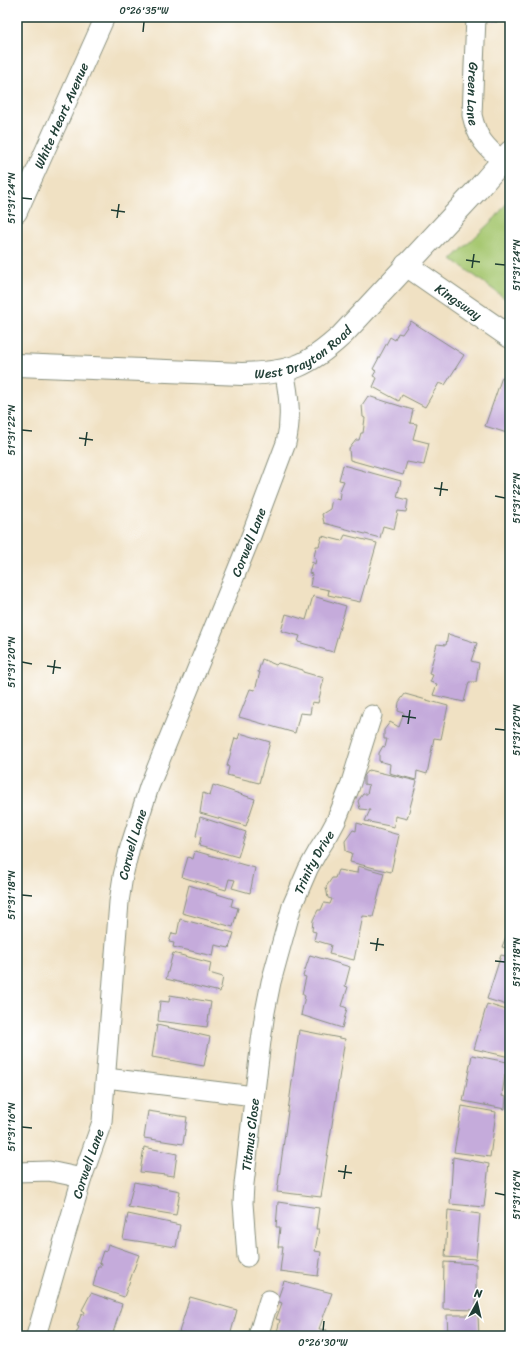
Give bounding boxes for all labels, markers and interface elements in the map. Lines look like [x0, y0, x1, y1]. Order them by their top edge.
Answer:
text: 0°26'35"W [119, 2, 169, 20]
street label: White Heart Avenue [27, 58, 95, 173]
street label: Green Lane [460, 62, 485, 129]
text: 51°31'24"N [3, 172, 21, 224]
text: 51°31'24"N [508, 239, 526, 291]
street label: Kingsway [430, 277, 487, 326]
street label: West Drayton Road [254, 319, 359, 386]
text: 51°31'22"N [3, 405, 21, 455]
text: 51°31'22"N [508, 473, 526, 523]
street label: Corwell Lane [225, 504, 273, 580]
text: 51°31'20"N [3, 636, 21, 688]
text: 51°31'20"N [508, 704, 526, 756]
street label: Corwell Lane [112, 806, 153, 882]
street label: Trinity Drive [287, 825, 341, 898]
text: 51°31'18"N [3, 870, 21, 920]
text: 51°31'18"N [508, 937, 526, 987]
street label: Titmus Close [235, 1097, 266, 1172]
text: 51°31'16"N [3, 1102, 21, 1152]
street label: Corwell Lane [66, 1125, 111, 1201]
text: 51°31'16"N [508, 1170, 526, 1220]
north arrow [457, 1283, 497, 1323]
text: N [472, 1284, 484, 1304]
text: 0°26'30"W [298, 1334, 348, 1352]

